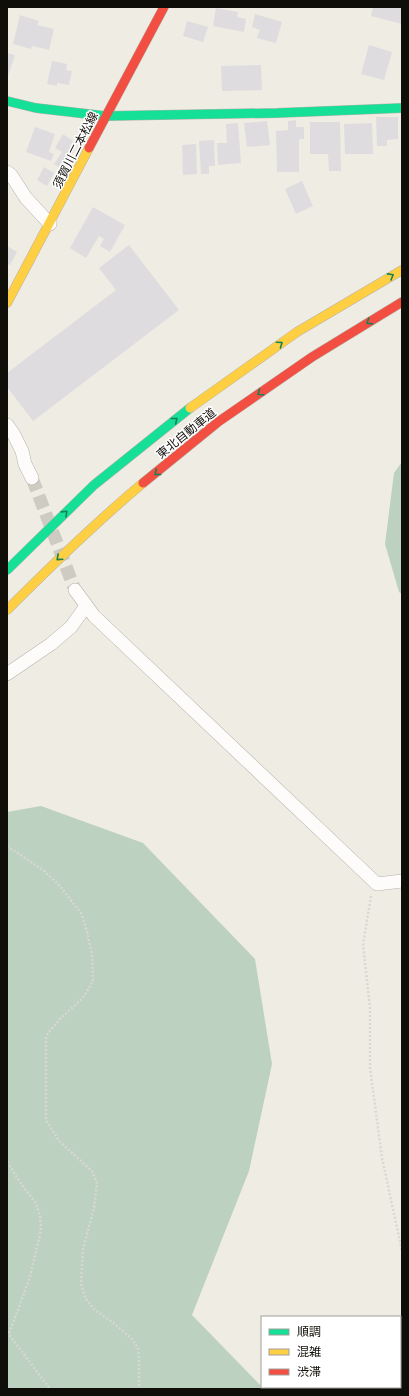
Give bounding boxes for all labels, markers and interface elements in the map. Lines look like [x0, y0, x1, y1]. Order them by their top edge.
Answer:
street label: 須賀川二本松線 [49, 109, 101, 191]
one-way arrow [387, 273, 394, 281]
one-way arrow [366, 317, 373, 325]
one-way arrow [276, 341, 283, 349]
one-way arrow [257, 388, 264, 396]
street label: 東北自動車道 [153, 405, 219, 461]
one-way arrow [170, 418, 177, 425]
one-way arrow [154, 468, 162, 475]
one-way arrow [60, 510, 68, 518]
one-way arrow [56, 553, 64, 561]
legend [261, 1316, 401, 1388]
text: 順調 [297, 1324, 321, 1339]
text: 混雑 [297, 1344, 321, 1359]
text: 渋滞 [297, 1364, 321, 1379]

